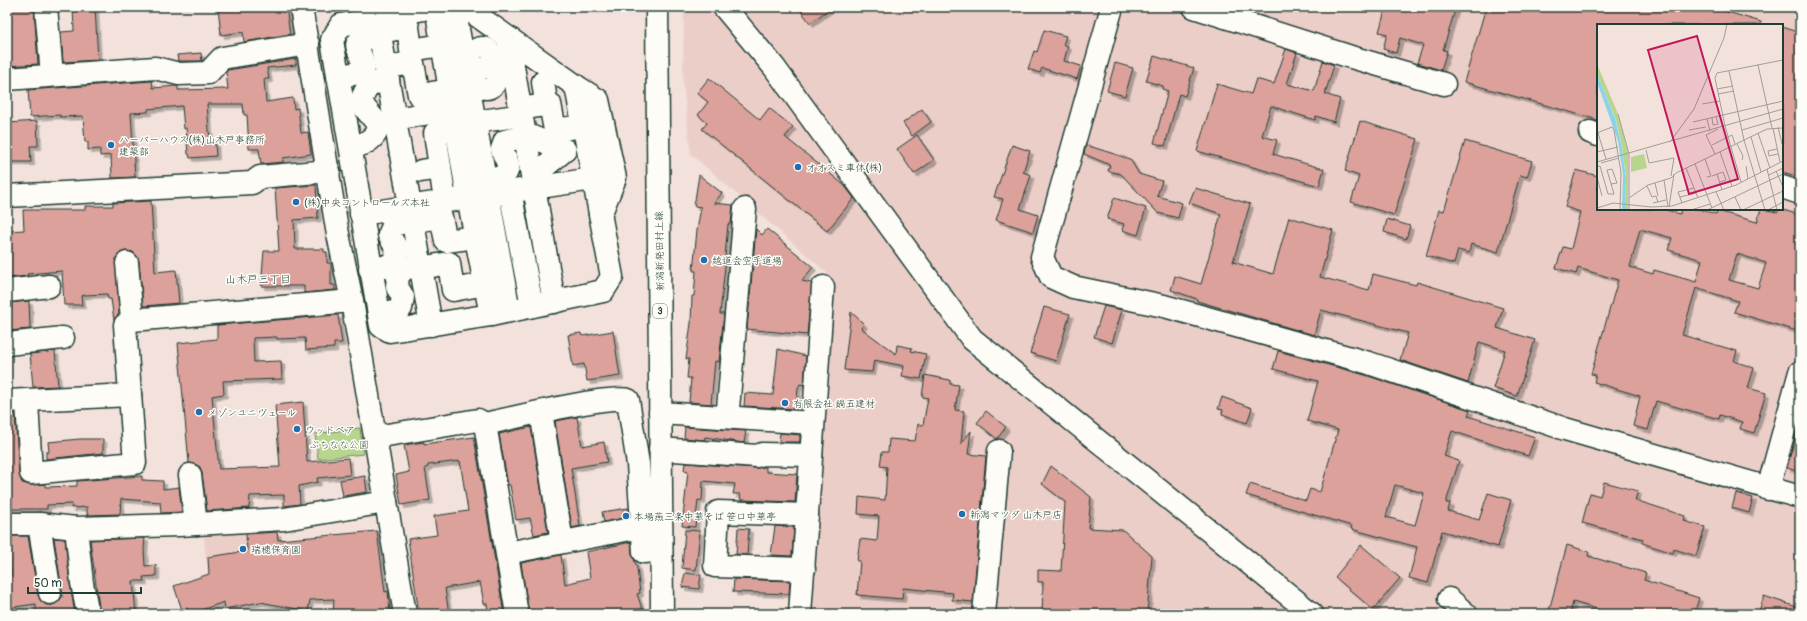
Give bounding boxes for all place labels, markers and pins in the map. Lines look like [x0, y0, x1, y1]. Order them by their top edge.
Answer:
place label: ハーバーハウス(株)山木戸事務所 建築部 [119, 134, 265, 158]
marker: ハーバーハウス(株)山木戸事務所 建築部 [106, 140, 116, 150]
marker: オオスミ車体(株) [793, 162, 803, 172]
place label: オオスミ車体(株) [806, 162, 882, 174]
marker: (株)中央コントロールズ本社 [291, 197, 301, 207]
place label: (株)中央コントロールズ本社 [304, 197, 430, 209]
marker: 越道会空手道場 [699, 255, 709, 265]
place label: 越道会空手道場 [712, 255, 782, 267]
marker: 有限会社 鍋五建材 [780, 398, 790, 408]
place label: 有限会社 鍋五建材 [793, 398, 875, 410]
marker: メゾンユニヴェール [194, 407, 204, 417]
place label: メゾンユニヴェール [207, 407, 296, 419]
marker: ウッドベア [292, 424, 302, 434]
place label: ウッドベア [305, 424, 355, 436]
marker: 新潟マツダ 山木戸店 [957, 509, 967, 519]
place label: 新潟マツダ 山木戸店 [970, 509, 1062, 521]
marker: 本場燕三条中華そば 笹口中華亭 [621, 511, 631, 521]
place label: 本場燕三条中華そば 笹口中華亭 [634, 511, 776, 523]
marker: 瑞穂保育園 [238, 544, 248, 554]
place label: 瑞穂保育園 [251, 544, 301, 556]

